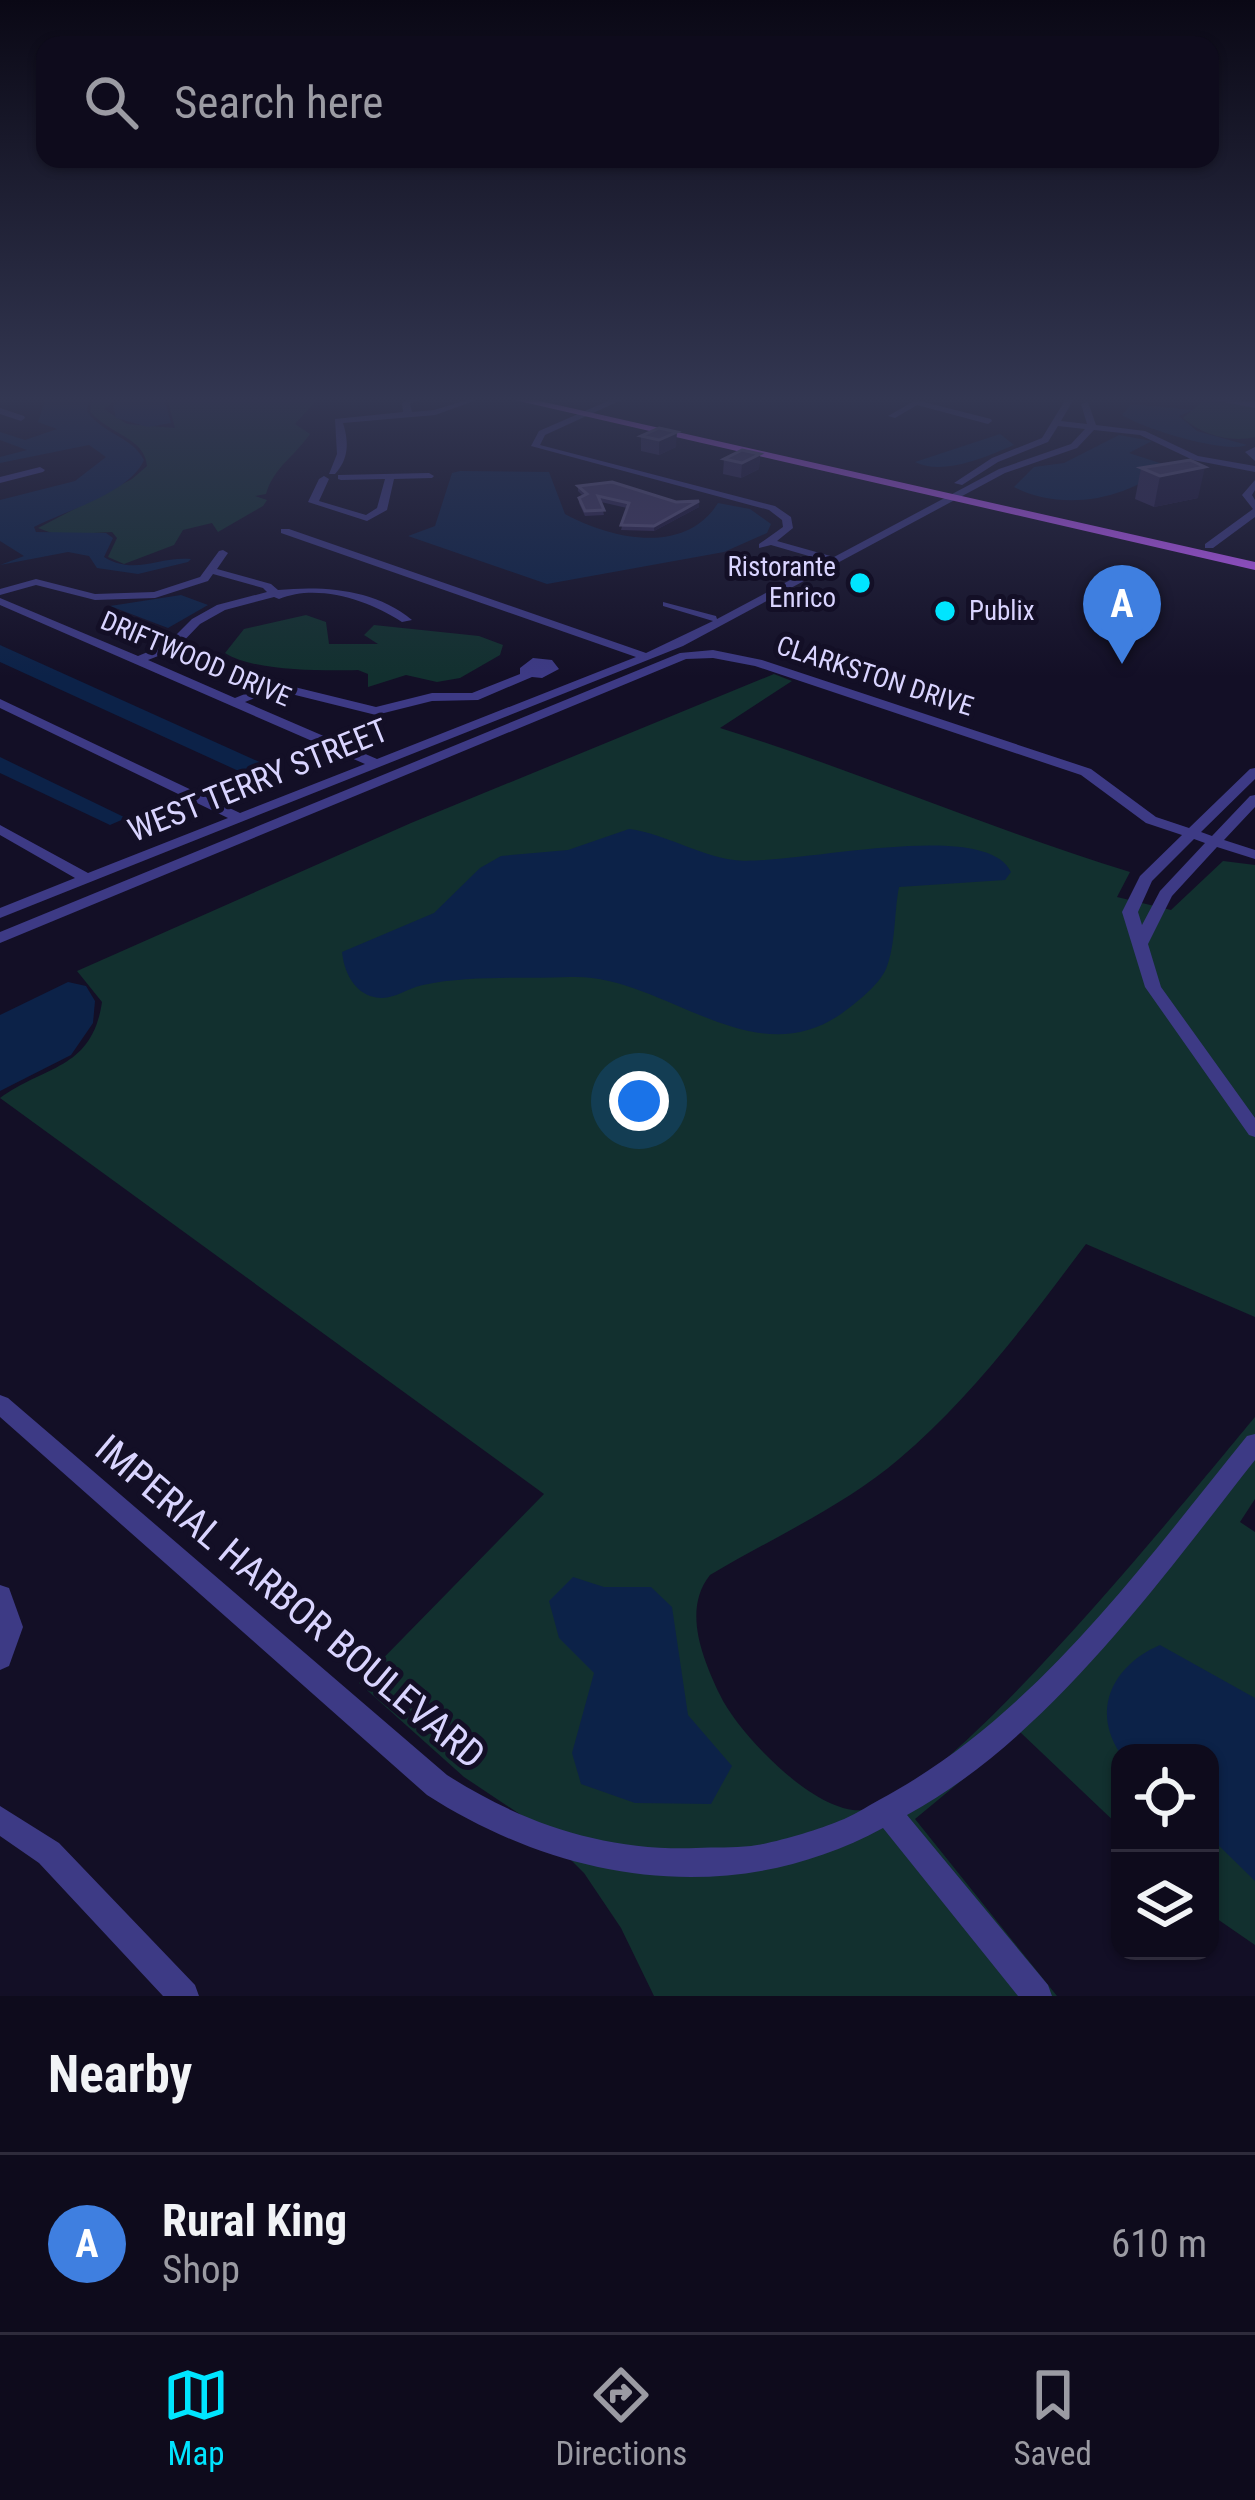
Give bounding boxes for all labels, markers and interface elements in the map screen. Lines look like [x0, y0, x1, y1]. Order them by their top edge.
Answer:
search box [36, 36, 1219, 168]
icon: search [78, 69, 144, 135]
text: Search here [174, 76, 383, 129]
place label: Ristorante Enrico [728, 551, 836, 614]
pin: A [1083, 565, 1161, 664]
marker: Ristorante Enrico [847, 570, 873, 596]
place label: Publix [969, 595, 1035, 627]
marker: Publix [932, 598, 958, 624]
street label: DRIFTWOOD DRIVE [96, 604, 296, 714]
street label: CLARKSTON DRIVE [773, 629, 977, 723]
street label: WEST TERRY STREET [122, 710, 394, 850]
your location [609, 1071, 669, 1131]
street label: IMPERIAL HARBOR BOULEVARD [86, 1426, 494, 1778]
map controls [1111, 1744, 1219, 1960]
button: locate [1111, 1744, 1219, 1852]
button: layers [1111, 1852, 1219, 1960]
text: Nearby [48, 2045, 192, 2104]
text: Rural King [162, 2194, 347, 2247]
text: A [75, 2221, 99, 2267]
text: 610 m [1111, 2221, 1207, 2267]
text: Shop [162, 2247, 240, 2293]
tab: Map [163, 2362, 229, 2473]
tab: Directions [555, 2362, 687, 2473]
tab: Saved [1013, 2362, 1092, 2473]

